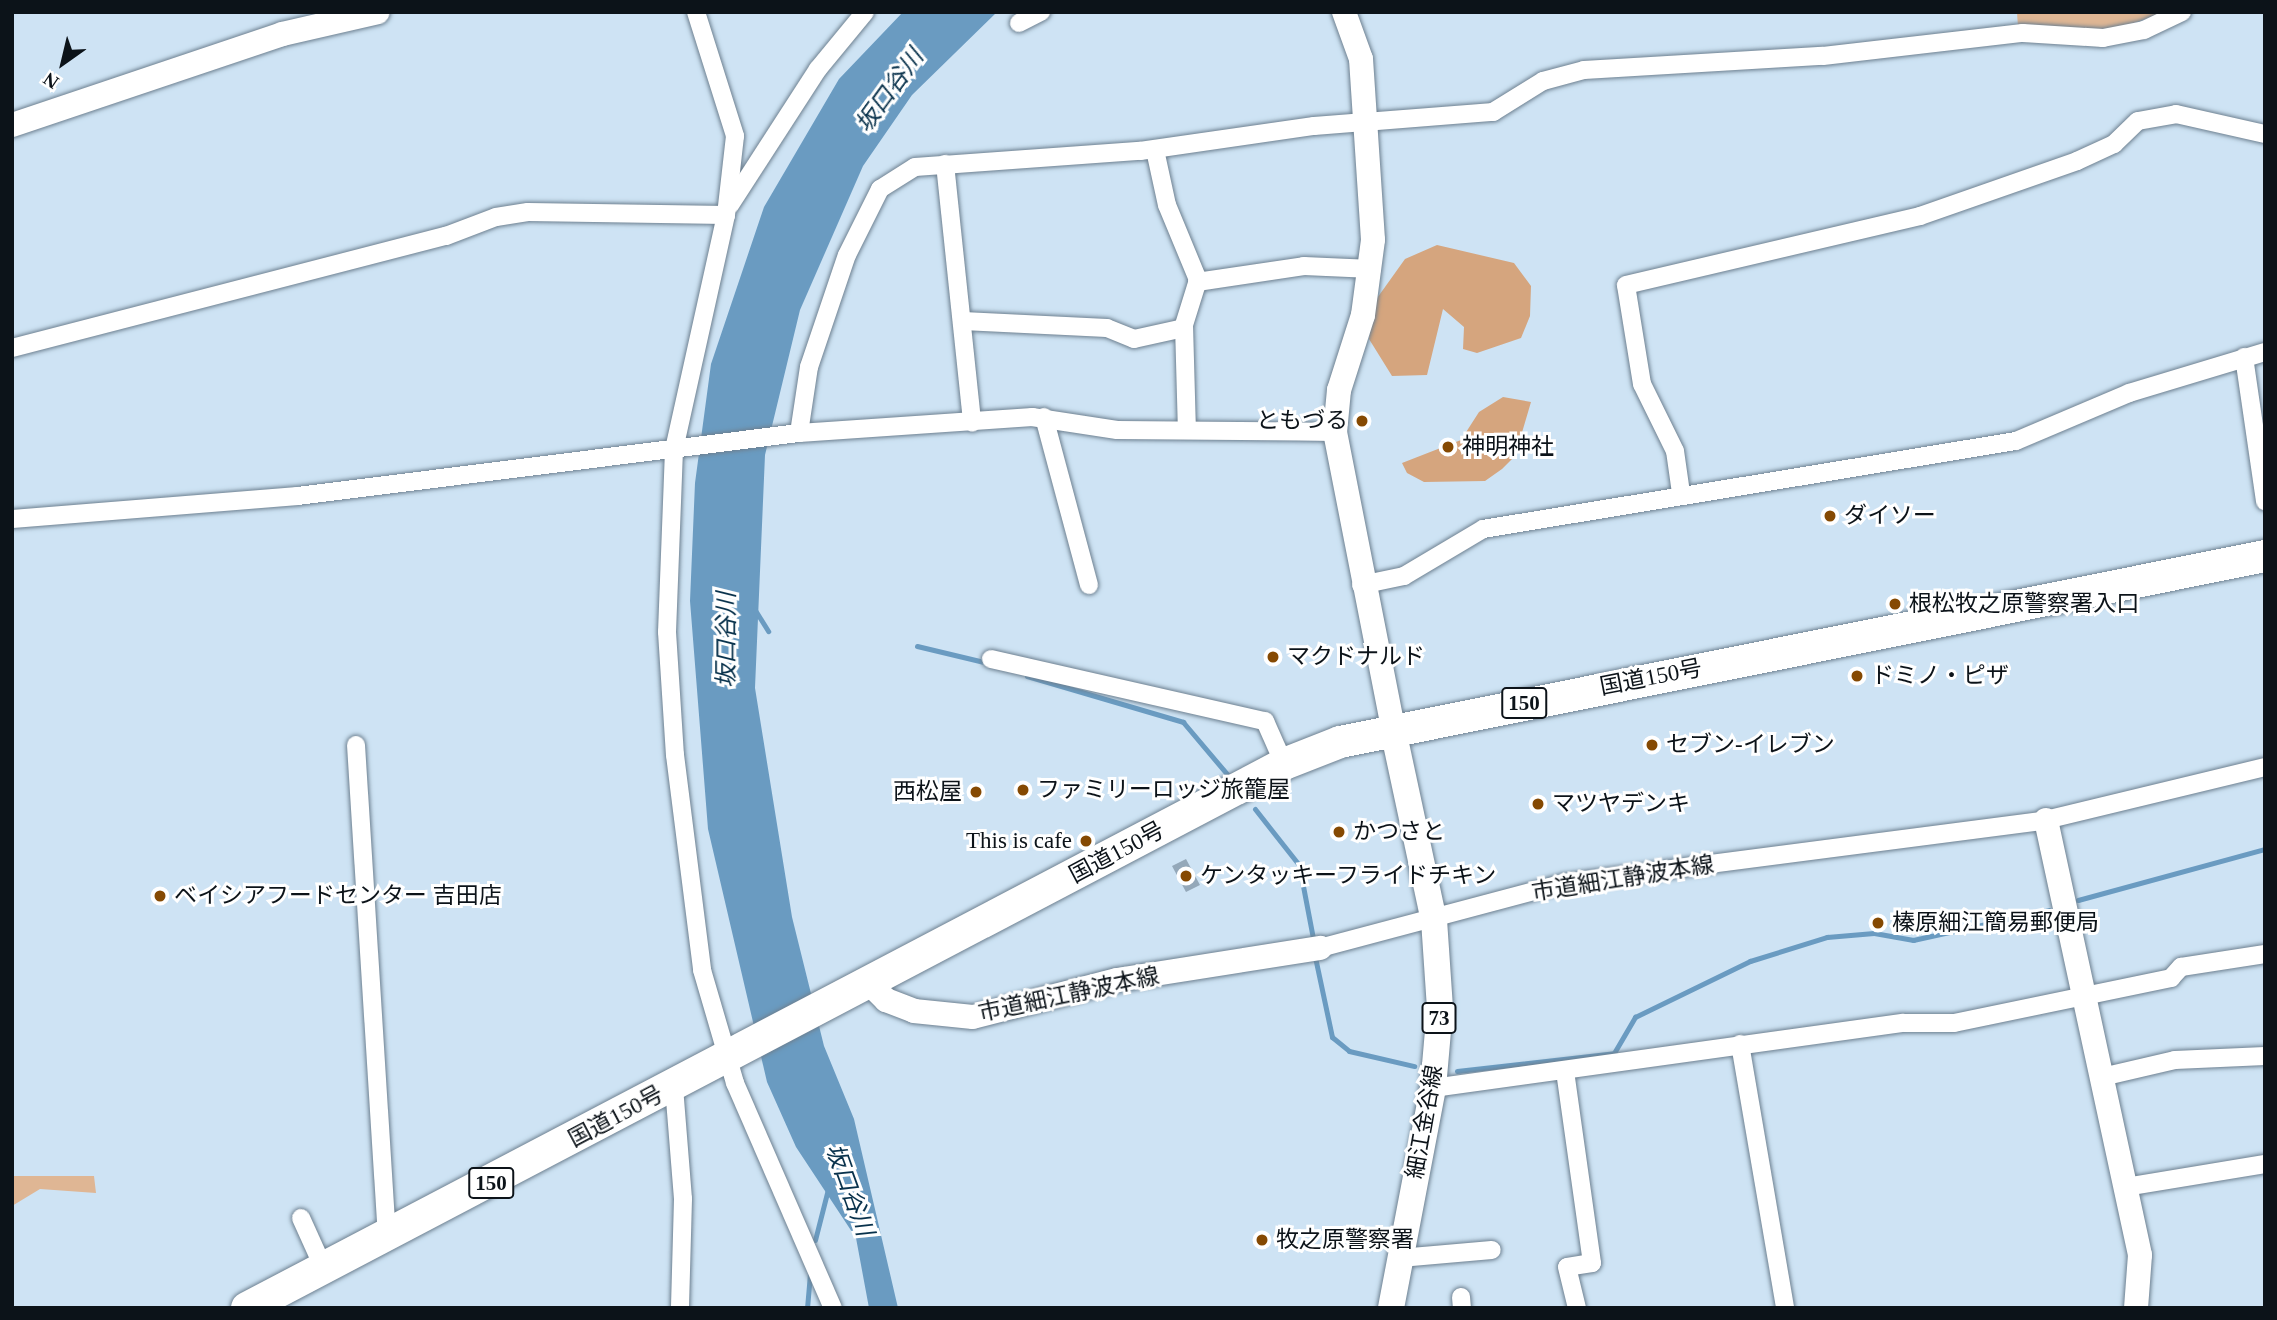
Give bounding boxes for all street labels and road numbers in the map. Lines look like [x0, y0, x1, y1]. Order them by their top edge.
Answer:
street label: 国道150号 [1598, 655, 1704, 701]
road number: 150 [1501, 686, 1547, 720]
street label: 国道150号 [1065, 817, 1169, 889]
street label: 市道細江静波本線 [1530, 851, 1716, 907]
street label: 市道細江静波本線 [976, 962, 1162, 1028]
road number: 73 [1422, 1000, 1456, 1036]
street label: 細江金谷線 [1401, 1063, 1449, 1181]
street label: 国道150号 [564, 1081, 668, 1153]
road number: 150 [468, 1166, 514, 1200]

